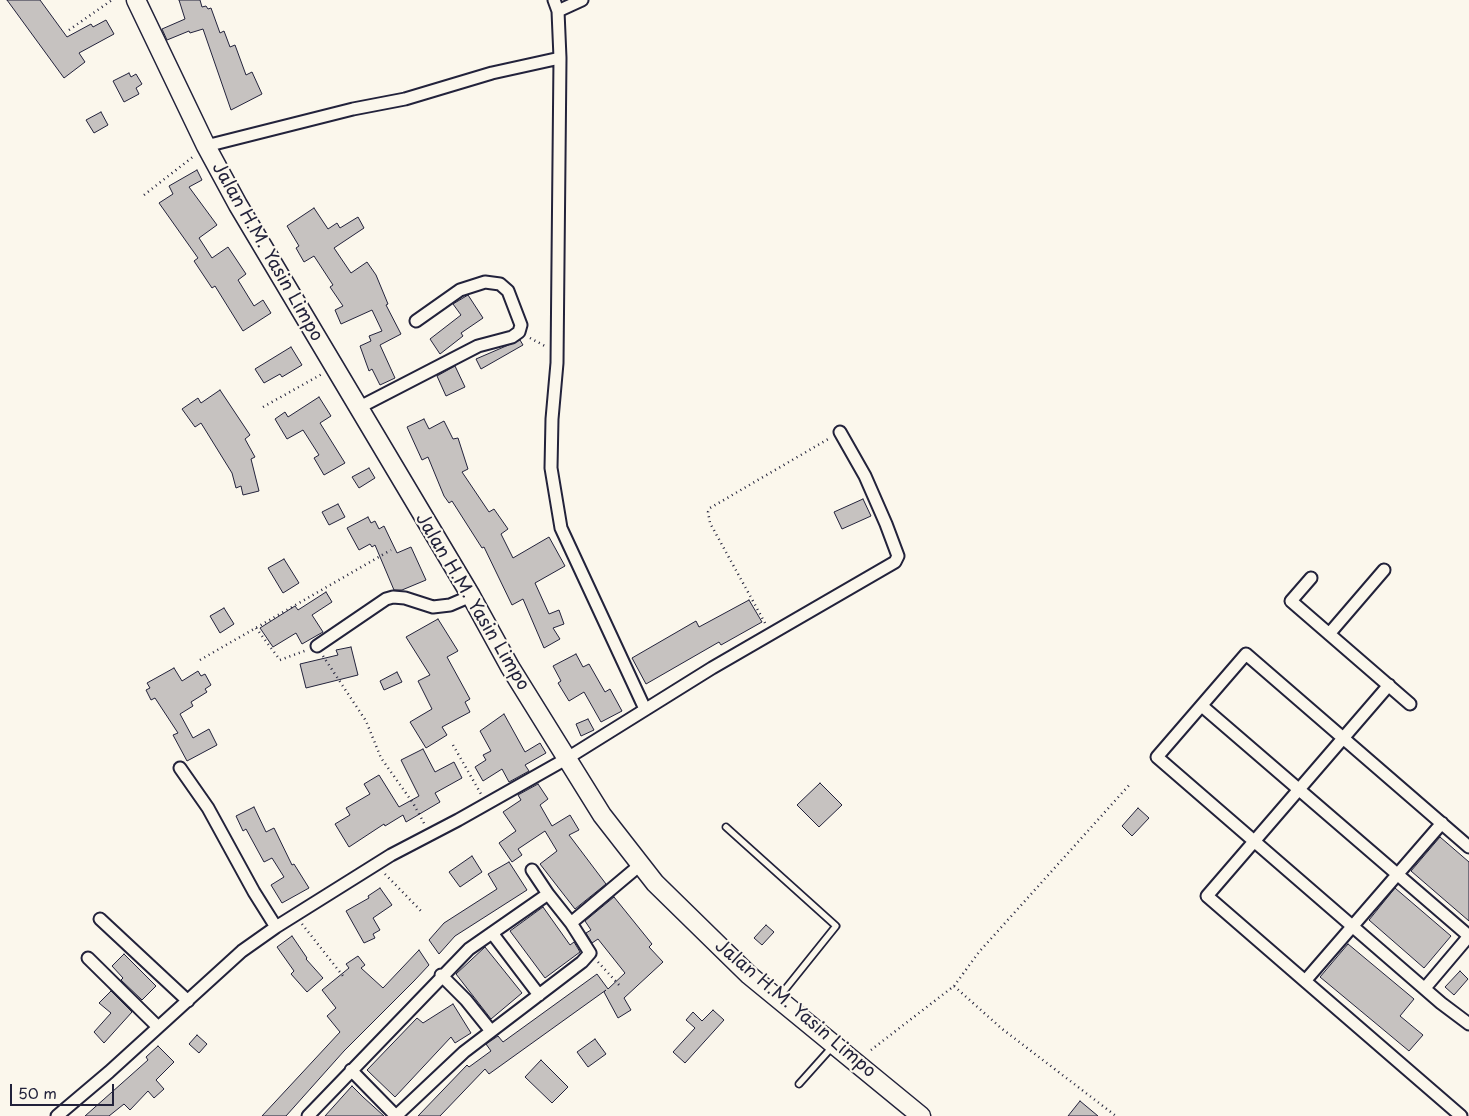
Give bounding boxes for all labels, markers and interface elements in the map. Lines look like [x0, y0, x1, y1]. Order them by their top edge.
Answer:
street label: Jalan H.M. Yasin Limpo [207, 159, 327, 345]
street label: Jalan H.M. Yasin Limpo [410, 509, 534, 695]
street label: Jalan H.M. Yasin Limpo [710, 935, 880, 1083]
scale bar [12, 1074, 116, 1106]
text: 50 m [18, 1081, 57, 1104]

